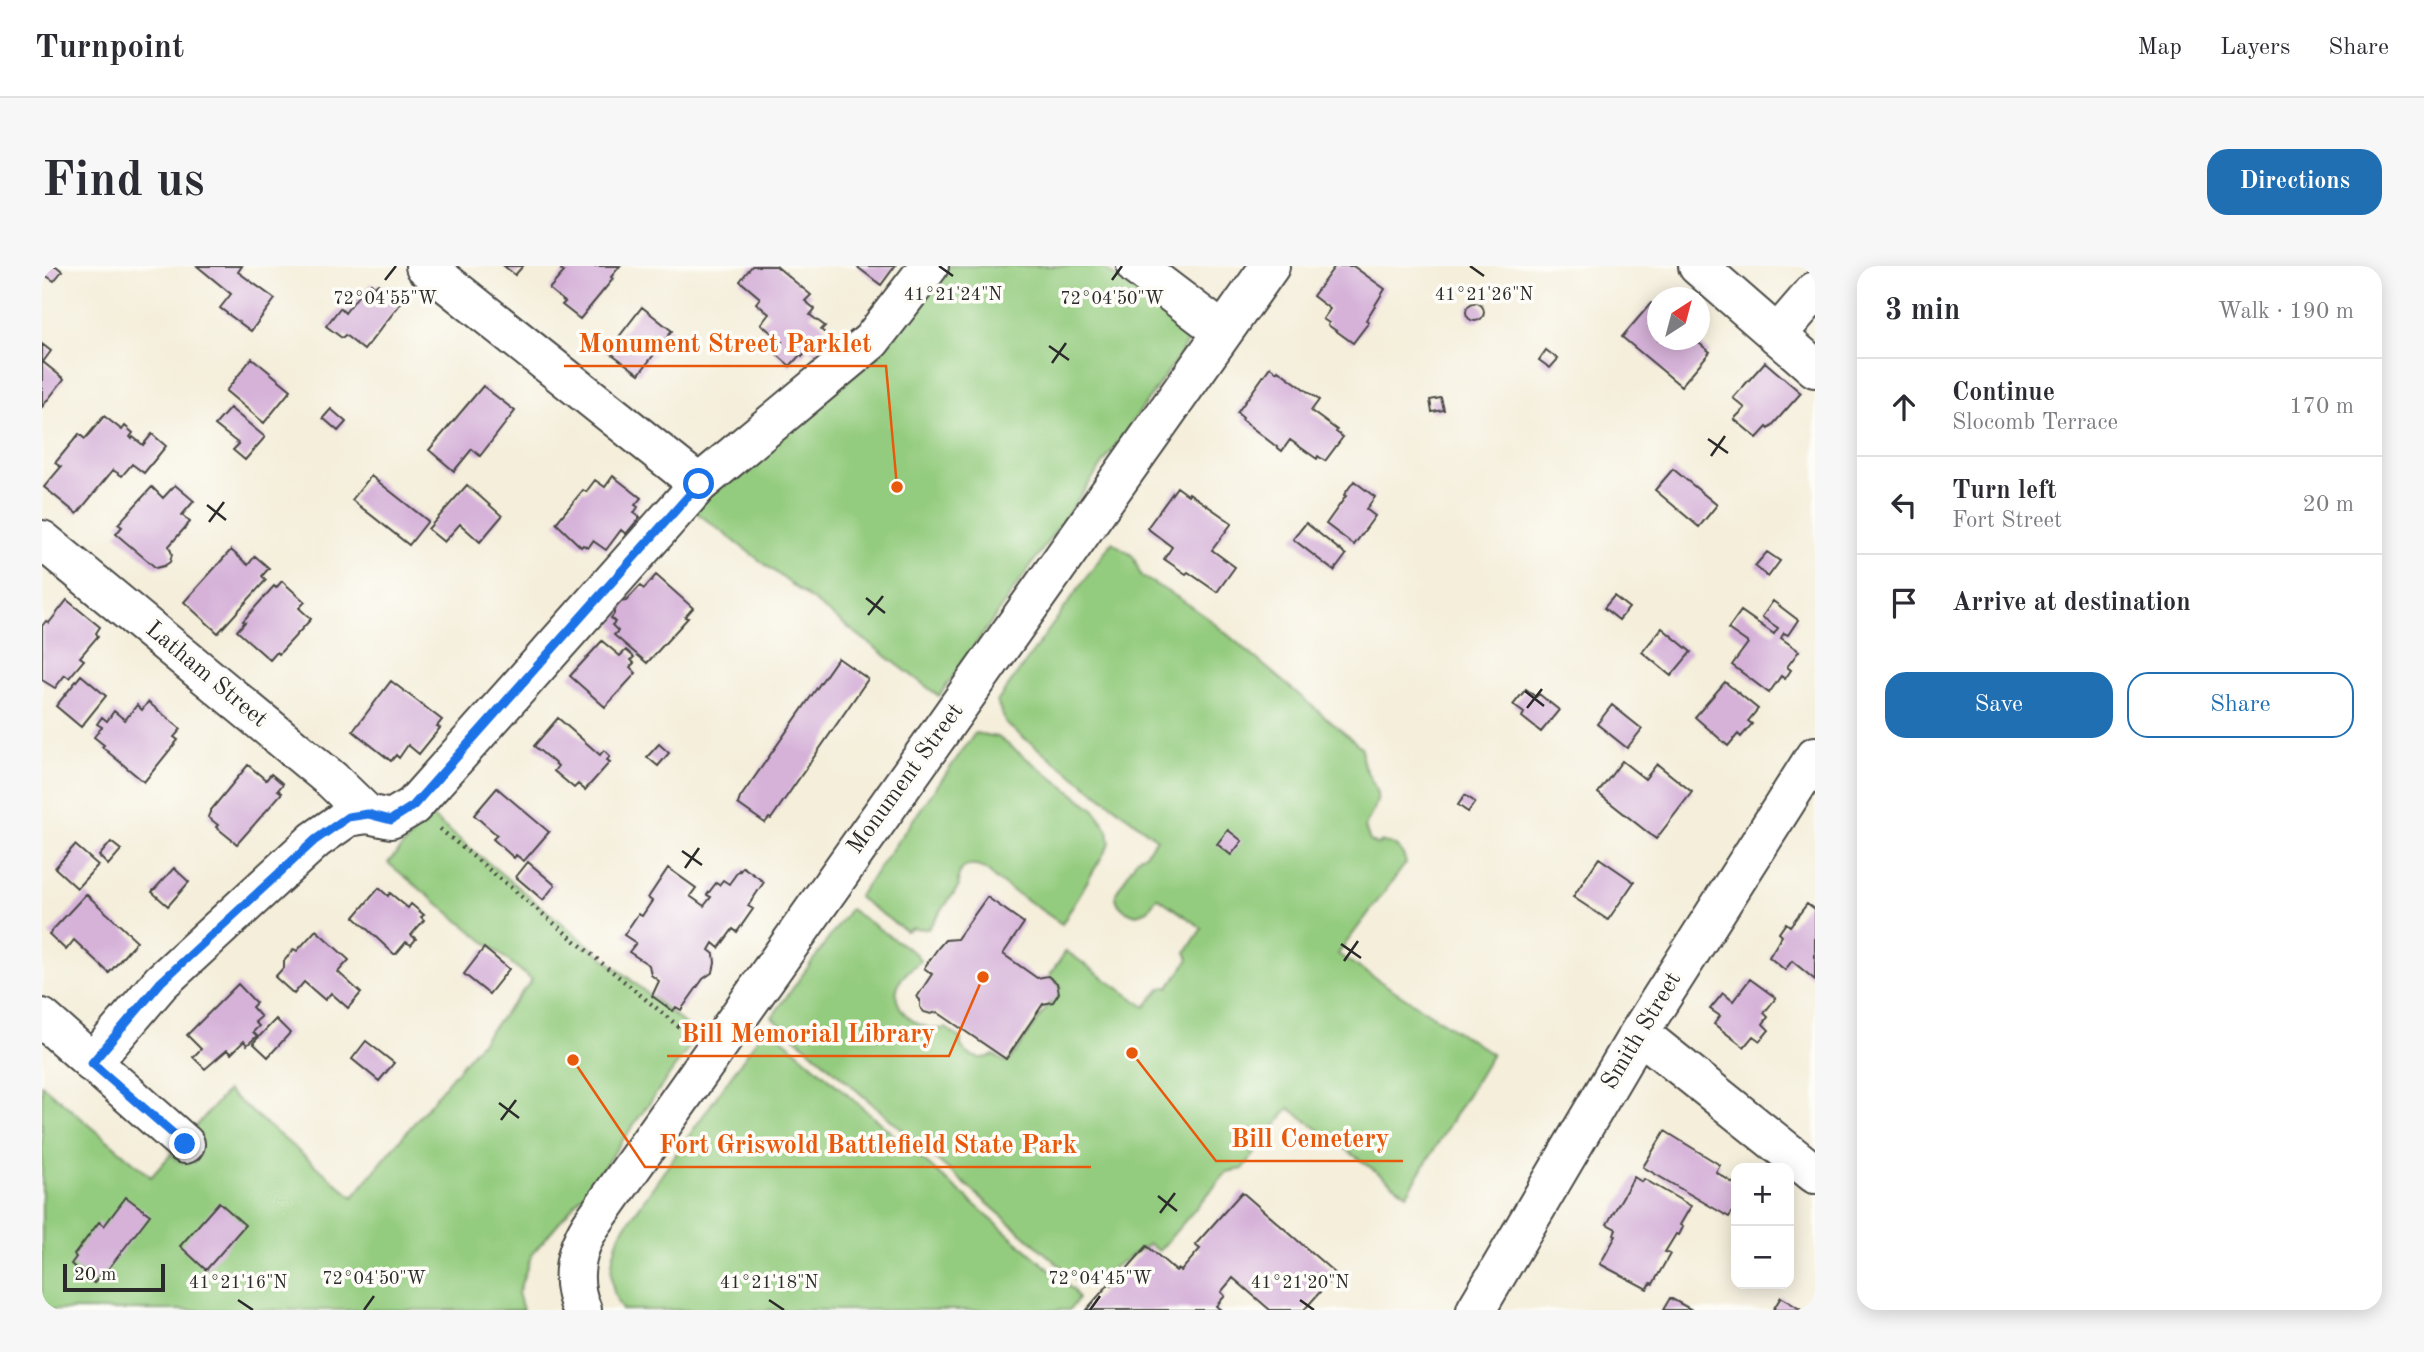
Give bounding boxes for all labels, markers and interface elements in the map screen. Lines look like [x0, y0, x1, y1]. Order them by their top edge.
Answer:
text: Turnpoint [35, 32, 184, 65]
text: Map [2138, 36, 2182, 60]
text: Layers [2220, 36, 2290, 60]
text: Share [2328, 36, 2389, 60]
button: Directions [2207, 149, 2382, 215]
text: Find us [42, 158, 205, 207]
text: 41°21'24"N [904, 286, 1002, 304]
text: 41°21'26"N [1435, 286, 1533, 304]
north arrow [1647, 287, 1710, 350]
text: 72°04'55"W [333, 290, 437, 308]
text: 72°04'50"W [1060, 290, 1164, 308]
text: 3 min [1885, 296, 1960, 326]
text: Walk · 190 m [2218, 300, 2354, 323]
callout: Monument Street Parklet [564, 319, 886, 366]
text: Monument Street Parklet [578, 332, 872, 358]
text: Continue [1952, 380, 2055, 406]
icon: ahead [1885, 388, 1923, 426]
text: 170 m [2289, 395, 2354, 418]
text: Slocomb Terrace [1952, 411, 2118, 434]
route start [683, 468, 714, 499]
text: Turn left [1952, 478, 2057, 504]
icon: left [1885, 486, 1923, 524]
text: 20 m [2303, 493, 2354, 516]
text: Fort Street [1952, 509, 2062, 532]
icon: arrive [1885, 584, 1923, 622]
text: Arrive at destination [1952, 590, 2191, 616]
street label: Latham Street [141, 617, 271, 733]
button: Save [1885, 672, 2113, 738]
button: Share [2127, 672, 2354, 738]
street label: Monument Street [844, 699, 968, 859]
street label: Smith Street [1598, 968, 1686, 1094]
callout: Bill Memorial Library [667, 1009, 949, 1056]
text: Bill Memorial Library [681, 1022, 935, 1048]
callout: Bill Cemetery [1216, 1114, 1403, 1161]
callout: Fort Griswold Battlefield State Park [645, 1120, 1091, 1167]
text: Bill Cemetery [1231, 1127, 1389, 1153]
route end [169, 1128, 200, 1159]
text: Fort Griswold Battlefield State Park [659, 1133, 1078, 1159]
map controls [1731, 1163, 1794, 1289]
button: + [1731, 1163, 1794, 1226]
button: − [1731, 1226, 1794, 1289]
scale bar [63, 1261, 164, 1293]
text: 20 m [74, 1266, 116, 1285]
text: 72°04'50"W [322, 1270, 426, 1288]
text: 72°04'45"W [1048, 1270, 1152, 1288]
text: 41°21'16"N [189, 1274, 287, 1292]
text: 41°21'18"N [720, 1274, 818, 1292]
text: 41°21'20"N [1251, 1274, 1349, 1292]

